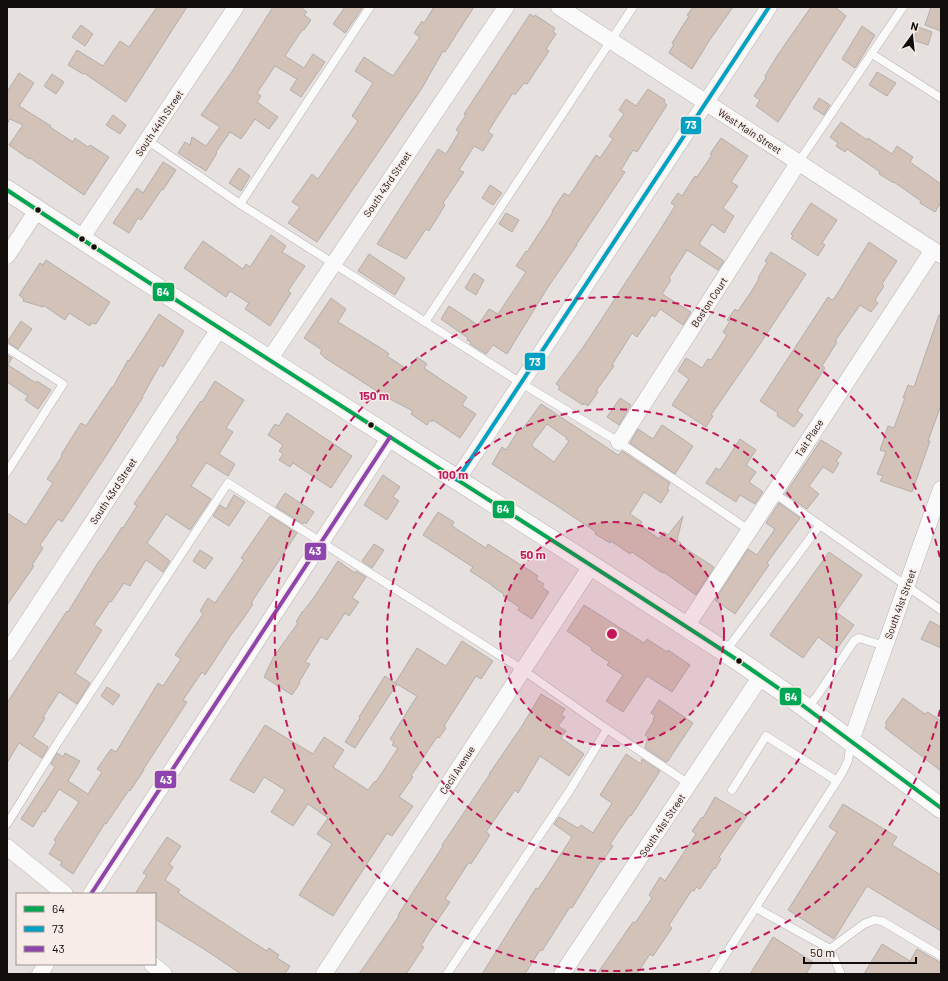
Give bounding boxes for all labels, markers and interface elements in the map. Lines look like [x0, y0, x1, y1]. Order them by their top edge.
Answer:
north arrow [892, 16, 932, 56]
text: N [909, 19, 920, 33]
street label: South 44th Street [132, 87, 186, 158]
street label: West Main Street [716, 106, 784, 156]
line badge: 73 [680, 116, 702, 135]
text: 73 [685, 118, 697, 131]
street label: South 43rd Street [361, 149, 414, 219]
unlabelled marker [33, 205, 43, 215]
unlabelled marker [77, 234, 87, 244]
unlabelled marker [89, 242, 99, 252]
street label: Boston Court [688, 274, 730, 329]
line badge: 64 [152, 282, 175, 302]
text: 64 [157, 285, 170, 298]
line badge: 73 [524, 352, 546, 371]
text: 73 [529, 355, 541, 368]
text: 150 m [359, 388, 389, 402]
street label: Tait Place [792, 417, 826, 459]
unlabelled marker [366, 420, 376, 430]
street label: South 43rd Street [87, 455, 139, 526]
text: 100 m [438, 467, 468, 481]
line badge: 64 [492, 500, 515, 519]
text: 64 [497, 502, 510, 515]
line badge: 43 [304, 542, 327, 561]
text: 43 [309, 544, 321, 557]
text: 50 m [520, 547, 546, 561]
street label: South 41st Street [882, 567, 918, 641]
centre of rings [605, 627, 619, 641]
unlabelled marker [734, 656, 744, 666]
line badge: 64 [779, 687, 802, 706]
text: 64 [785, 690, 798, 703]
street label: Cecil Avenue [437, 744, 477, 796]
line badge: 43 [154, 770, 177, 789]
text: 43 [160, 773, 172, 786]
street label: South 41st Street [636, 791, 688, 859]
legend [16, 893, 156, 965]
text: 64 [52, 901, 65, 915]
text: 73 [52, 921, 64, 935]
scale bar [804, 939, 916, 965]
text: 43 [52, 941, 65, 955]
text: 50 m [810, 945, 835, 959]

